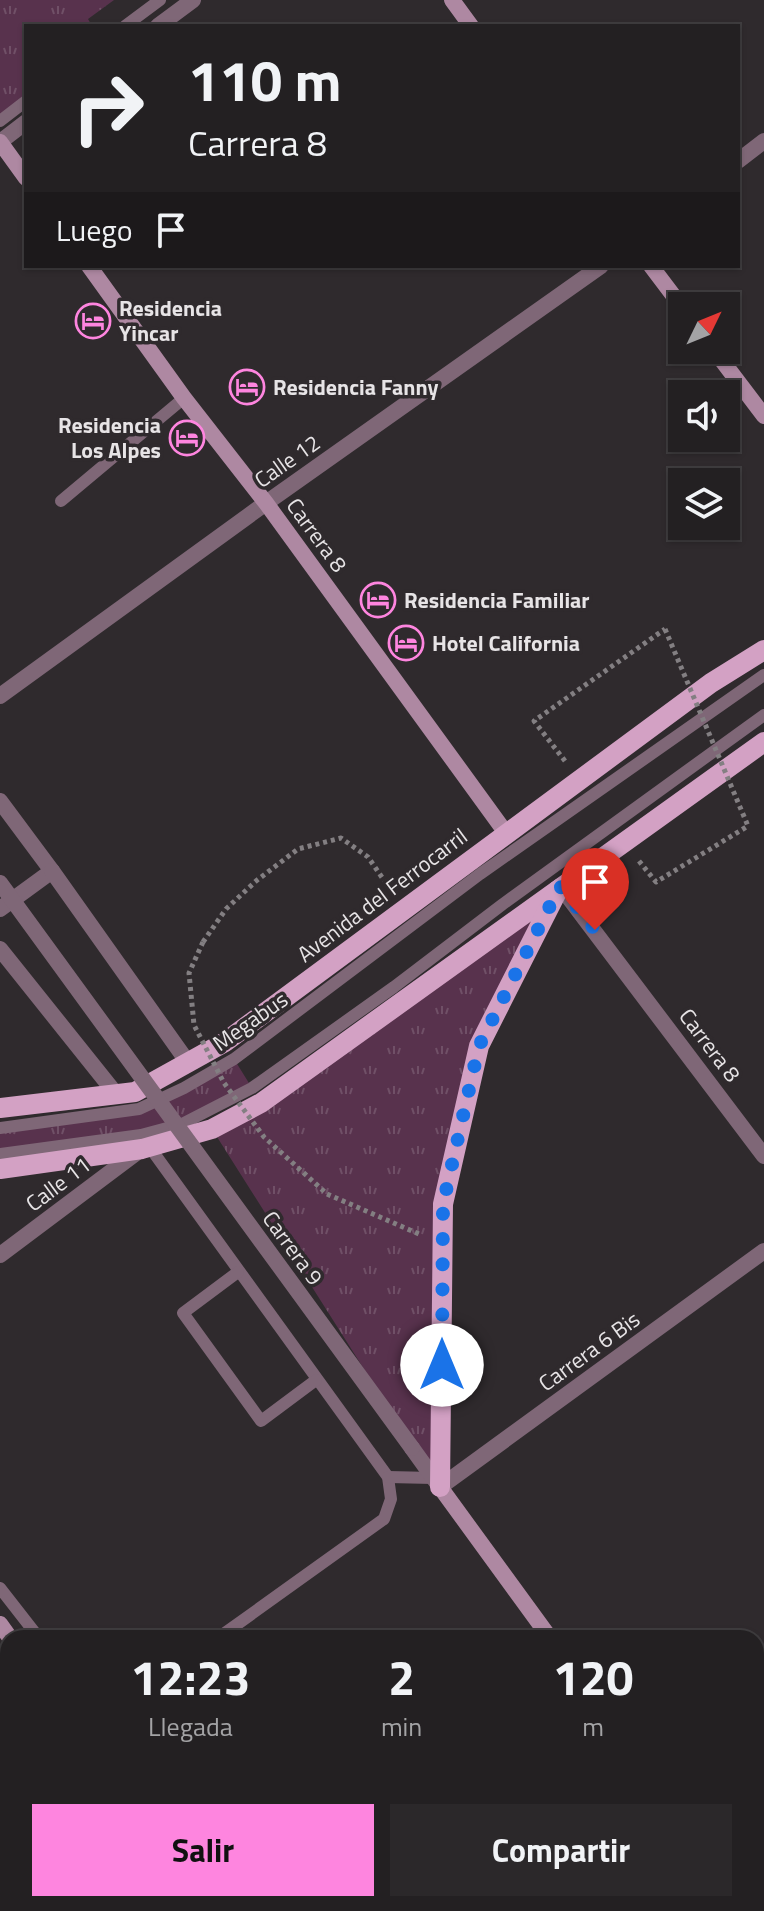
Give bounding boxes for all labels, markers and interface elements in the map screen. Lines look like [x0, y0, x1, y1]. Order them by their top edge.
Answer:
text: 110 m [188, 38, 341, 123]
icon: right [56, 56, 160, 160]
text: Carrera 8 [188, 115, 327, 170]
text: Luego [56, 207, 133, 253]
icon: arrive [149, 208, 193, 252]
place label: Residencia Yincar [119, 291, 222, 350]
north arrow [668, 292, 740, 364]
map controls [668, 292, 740, 540]
hotel icon: Residencia Yincar [74, 302, 112, 340]
hotel icon: Residencia Fanny [228, 368, 266, 406]
place label: Residencia Fanny [273, 370, 439, 404]
button: sound [668, 380, 740, 452]
place label: Residencia Los Alpes [58, 408, 161, 467]
hotel icon: Residencia Los Alpes [168, 419, 206, 457]
street label: Calle 12 [247, 426, 327, 496]
button: layers [668, 468, 740, 540]
street label: Carrera 8 [278, 491, 356, 579]
hotel icon: Residencia Familiar [359, 581, 397, 619]
place label: Residencia Familiar [404, 583, 590, 617]
hotel icon: Hotel California [387, 624, 425, 662]
place label: Hotel California [432, 626, 580, 660]
street label: Avenida del Ferrocarril [290, 820, 474, 970]
pin [561, 848, 629, 930]
icon: arrive [573, 860, 617, 904]
street label: Megabus [205, 983, 295, 1059]
street label: Carrera 8 [671, 1001, 749, 1089]
street label: Calle 11 [18, 1148, 98, 1220]
street label: Carrera 9 [254, 1204, 332, 1292]
street label: Carrera 6 Bis [531, 1302, 647, 1400]
position arrow [400, 1323, 484, 1407]
text: 12:23 [131, 1641, 250, 1714]
text: 2 [388, 1641, 415, 1714]
text: 120 [553, 1641, 633, 1714]
text: Llegada [148, 1707, 233, 1746]
text: min [381, 1707, 422, 1746]
text: m [582, 1707, 604, 1746]
button: Salir [32, 1804, 374, 1896]
button: Compartir [390, 1804, 732, 1896]

